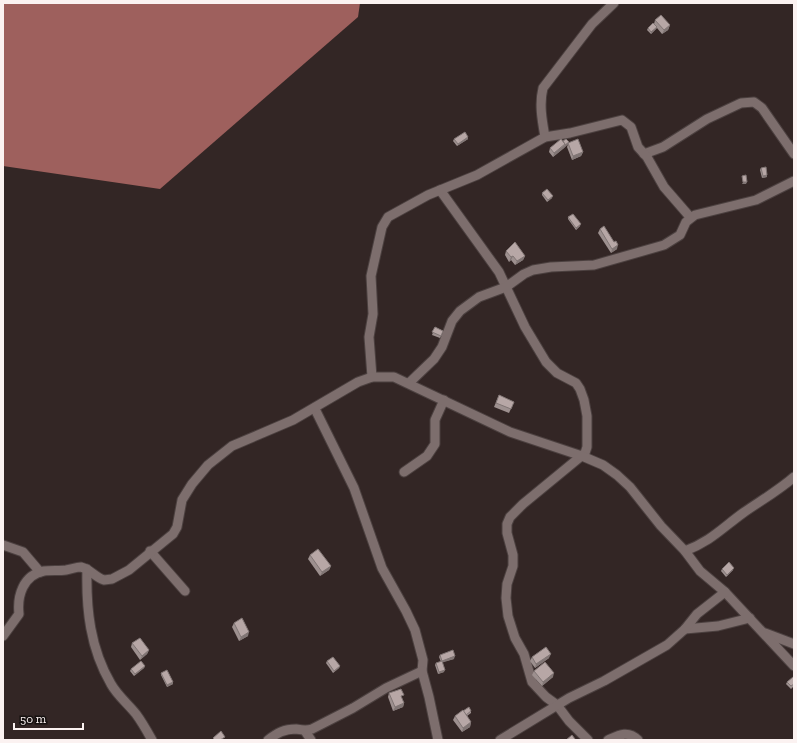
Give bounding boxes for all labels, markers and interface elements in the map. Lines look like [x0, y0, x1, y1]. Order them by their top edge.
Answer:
scale bar [14, 705, 83, 731]
text: 50 m [20, 712, 47, 726]

